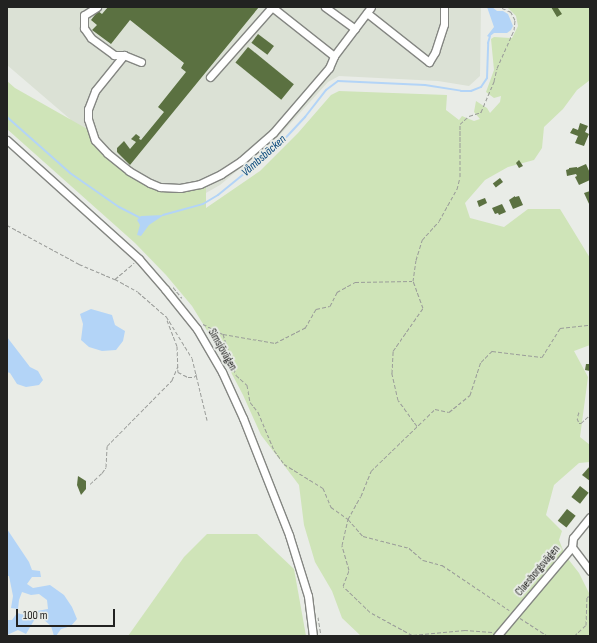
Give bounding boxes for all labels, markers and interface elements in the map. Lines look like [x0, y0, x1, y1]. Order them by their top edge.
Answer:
water label: Våmbsbäcken [239, 132, 289, 180]
street label: Simsjövägen [205, 327, 239, 373]
street label: Claesborgsvägen [513, 543, 563, 599]
scale bar [18, 601, 117, 627]
text: 100 m [23, 608, 48, 623]

